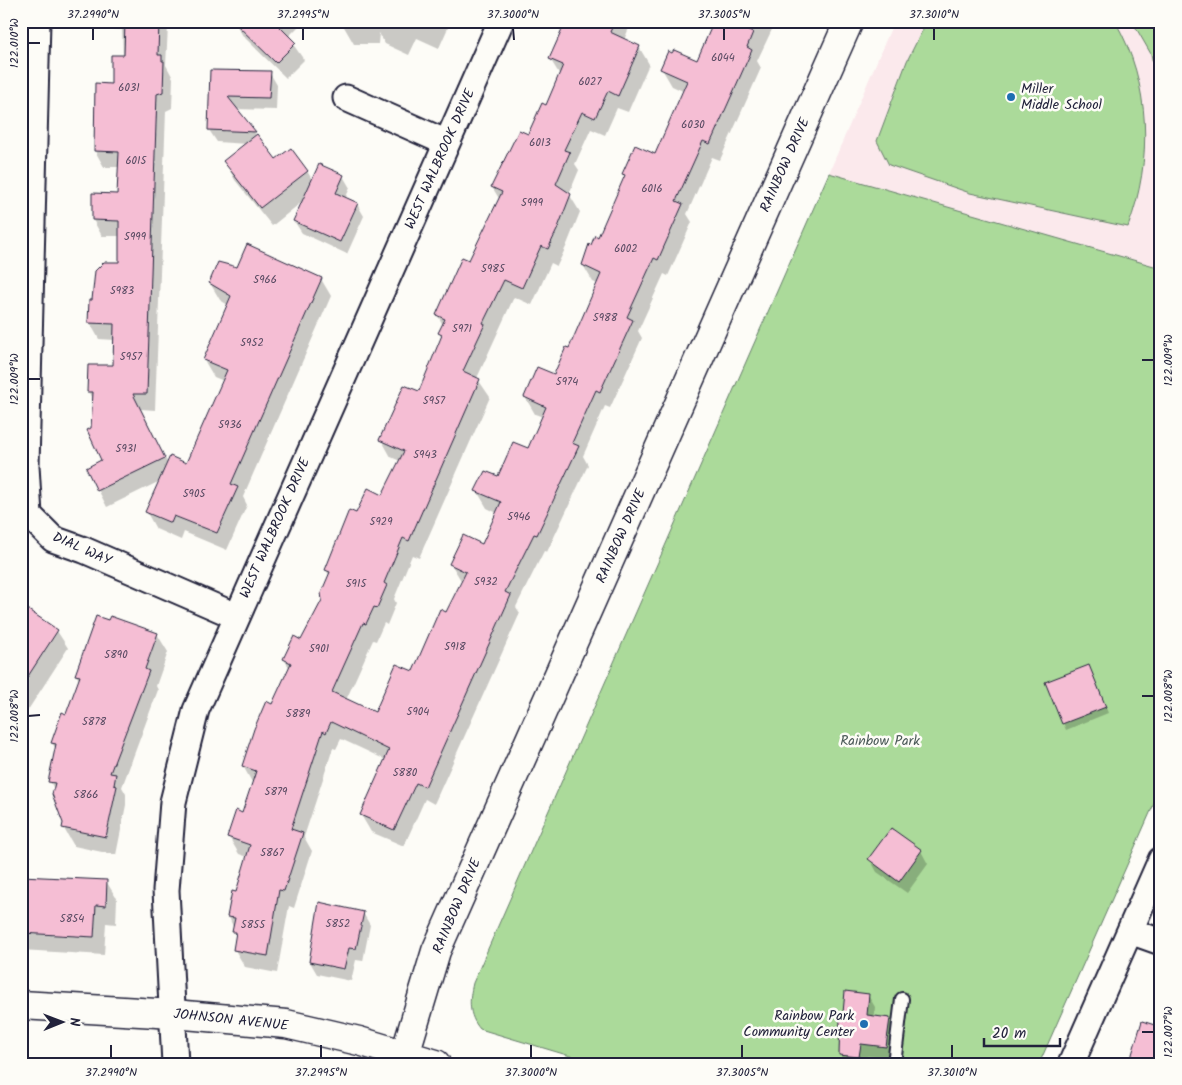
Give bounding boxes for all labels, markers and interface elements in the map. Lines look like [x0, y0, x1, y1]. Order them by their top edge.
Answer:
text: 37.2990°N [67, 5, 119, 24]
text: 37.2995°N [277, 5, 329, 24]
text: 37.3000°N [487, 5, 539, 24]
text: 37.3005°N [698, 5, 750, 24]
text: 37.3010°N [909, 5, 959, 24]
text: 122.010°W [5, 18, 24, 68]
house number: 6044 [711, 49, 735, 67]
house number: 6027 [578, 73, 602, 91]
place label: Miller Middle School [1021, 78, 1103, 116]
house number: 6031 [118, 79, 140, 97]
street label: WEST WALBROOK DRIVE [399, 84, 481, 233]
marker: Miller Middle School [1005, 91, 1017, 103]
street label: RAINBOW DRIVE [754, 113, 816, 216]
house number: 6030 [681, 116, 705, 134]
house number: 6013 [529, 134, 551, 152]
house number: 6015 [126, 152, 148, 170]
house number: 6016 [641, 180, 663, 198]
house number: 5999 [521, 194, 544, 212]
house number: 5999 [124, 228, 147, 246]
house number: 6002 [614, 240, 638, 258]
house number: 5985 [481, 260, 506, 278]
house number: 5966 [253, 271, 277, 289]
house number: 5983 [110, 282, 134, 300]
house number: 5988 [593, 309, 618, 327]
house number: 5971 [452, 320, 472, 338]
house number: 5952 [240, 334, 264, 352]
text: 122.009°W [1159, 334, 1178, 386]
house number: 5957 [120, 348, 143, 366]
text: 122.009°W [5, 353, 24, 405]
house number: 5974 [556, 373, 578, 391]
house number: 5957 [423, 392, 446, 410]
house number: 5936 [218, 416, 242, 434]
house number: 5931 [115, 440, 137, 458]
house number: 5943 [413, 446, 437, 464]
street label: WEST WALBROOK DRIVE [234, 453, 316, 602]
street label: RAINBOW DRIVE [590, 484, 652, 587]
house number: 5905 [183, 485, 206, 503]
house number: 5946 [507, 508, 531, 526]
house number: 5929 [369, 513, 393, 531]
street label: DIAL WAY [49, 526, 116, 572]
house number: 5932 [474, 573, 498, 591]
house number: 5915 [346, 575, 367, 593]
house number: 5918 [444, 638, 466, 656]
house number: 5901 [309, 640, 329, 658]
house number: 5890 [104, 646, 128, 664]
text: 122.008°W [1159, 669, 1178, 723]
text: 122.008°W [5, 689, 24, 743]
house number: 5904 [407, 703, 429, 721]
house number: 5889 [286, 705, 311, 723]
house number: 5878 [82, 713, 106, 731]
park label: Rainbow Park [840, 730, 920, 752]
house number: 5880 [393, 764, 418, 782]
house number: 5879 [265, 783, 288, 801]
house number: 5866 [74, 786, 98, 804]
house number: 5867 [260, 844, 285, 862]
street label: RAINBOW DRIVE [427, 854, 487, 957]
house number: 5854 [60, 910, 84, 928]
house number: 5852 [326, 915, 350, 933]
house number: 5855 [241, 916, 266, 934]
north arrow [38, 998, 88, 1048]
street label: JOHNSON AVENUE [173, 1003, 290, 1037]
place label: Rainbow Park Community Center [743, 1005, 855, 1043]
text: 122.007°W [1159, 1006, 1178, 1058]
scale bar [984, 1015, 1061, 1047]
text: N [63, 1017, 85, 1027]
marker: Rainbow Park Community Center [858, 1018, 870, 1030]
text: 20 m [992, 1022, 1026, 1046]
text: 37.2990°N [85, 1063, 137, 1082]
text: 37.2995°N [295, 1063, 347, 1082]
text: 37.3000°N [505, 1063, 557, 1082]
text: 37.3005°N [716, 1063, 768, 1082]
text: 37.3010°N [927, 1063, 977, 1082]

